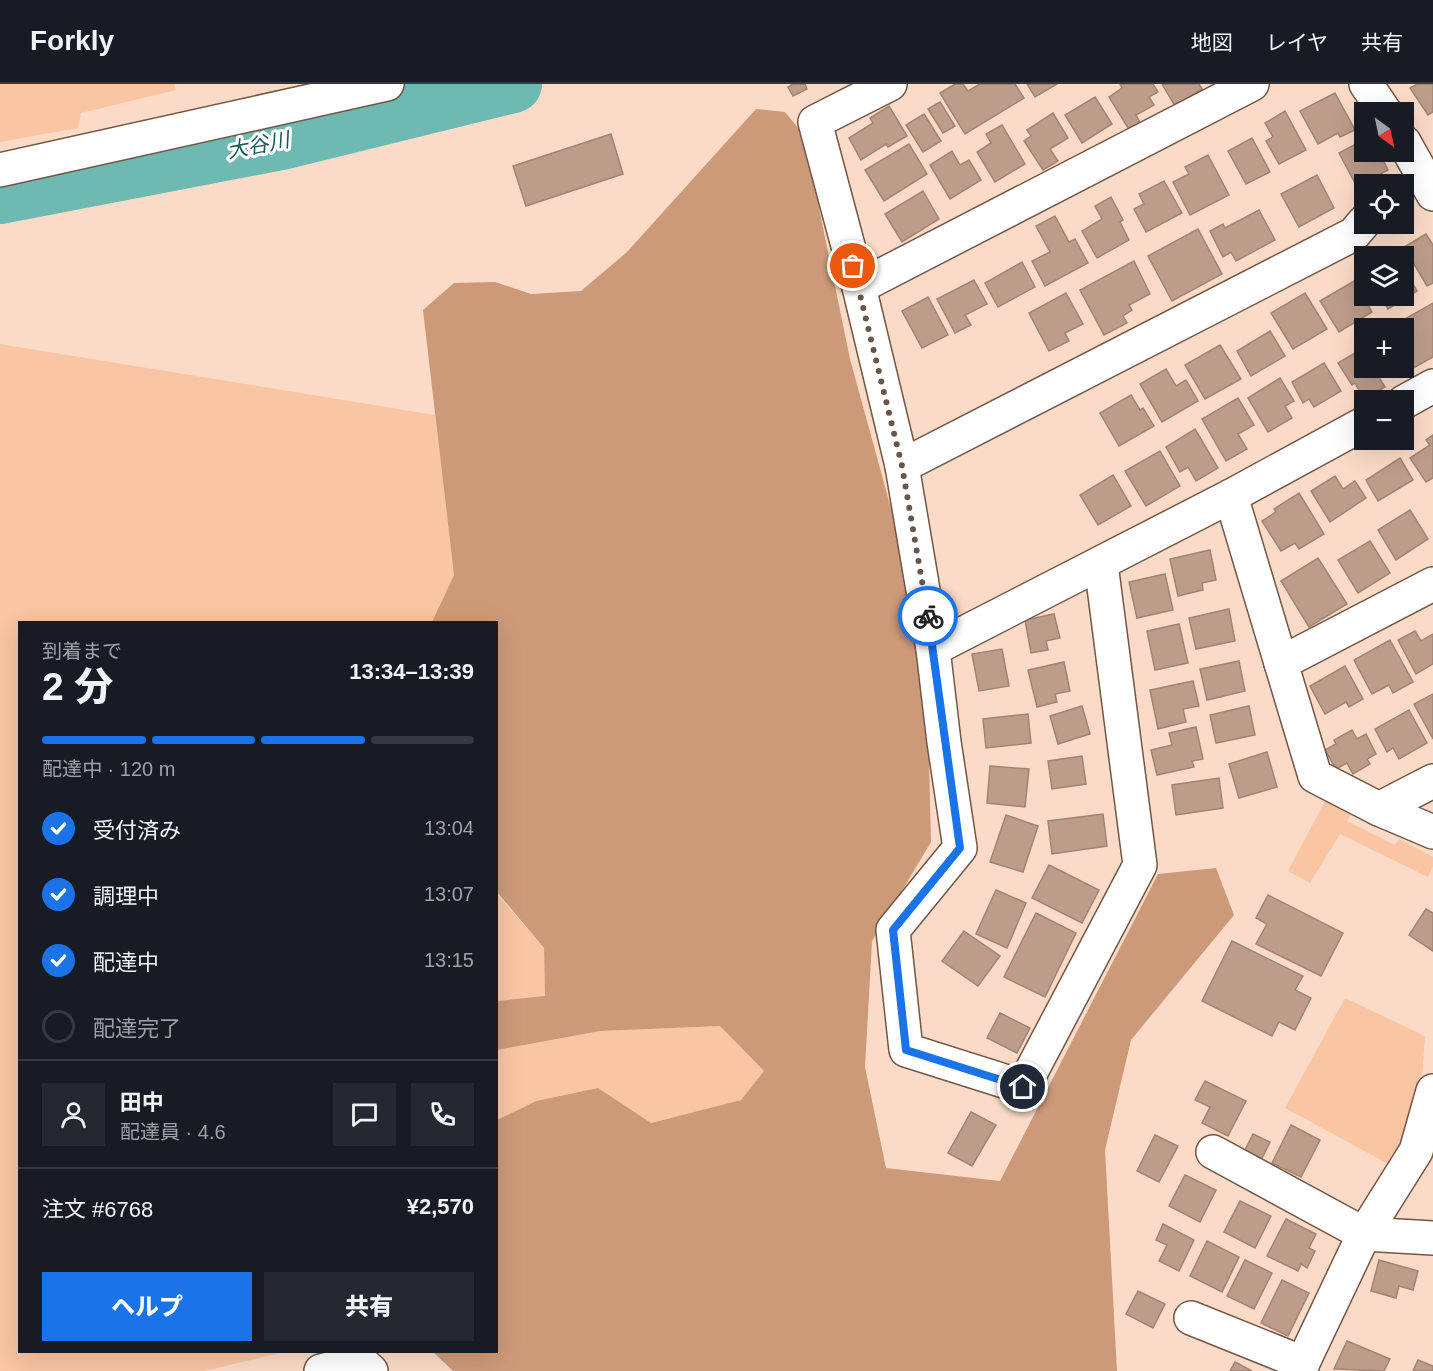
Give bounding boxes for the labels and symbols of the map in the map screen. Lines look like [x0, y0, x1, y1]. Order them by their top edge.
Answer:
north arrow [1354, 102, 1414, 162]
water label: 大谷川 [225, 127, 293, 162]
pin [827, 240, 878, 291]
courier [898, 586, 958, 646]
pin [997, 1061, 1048, 1112]

